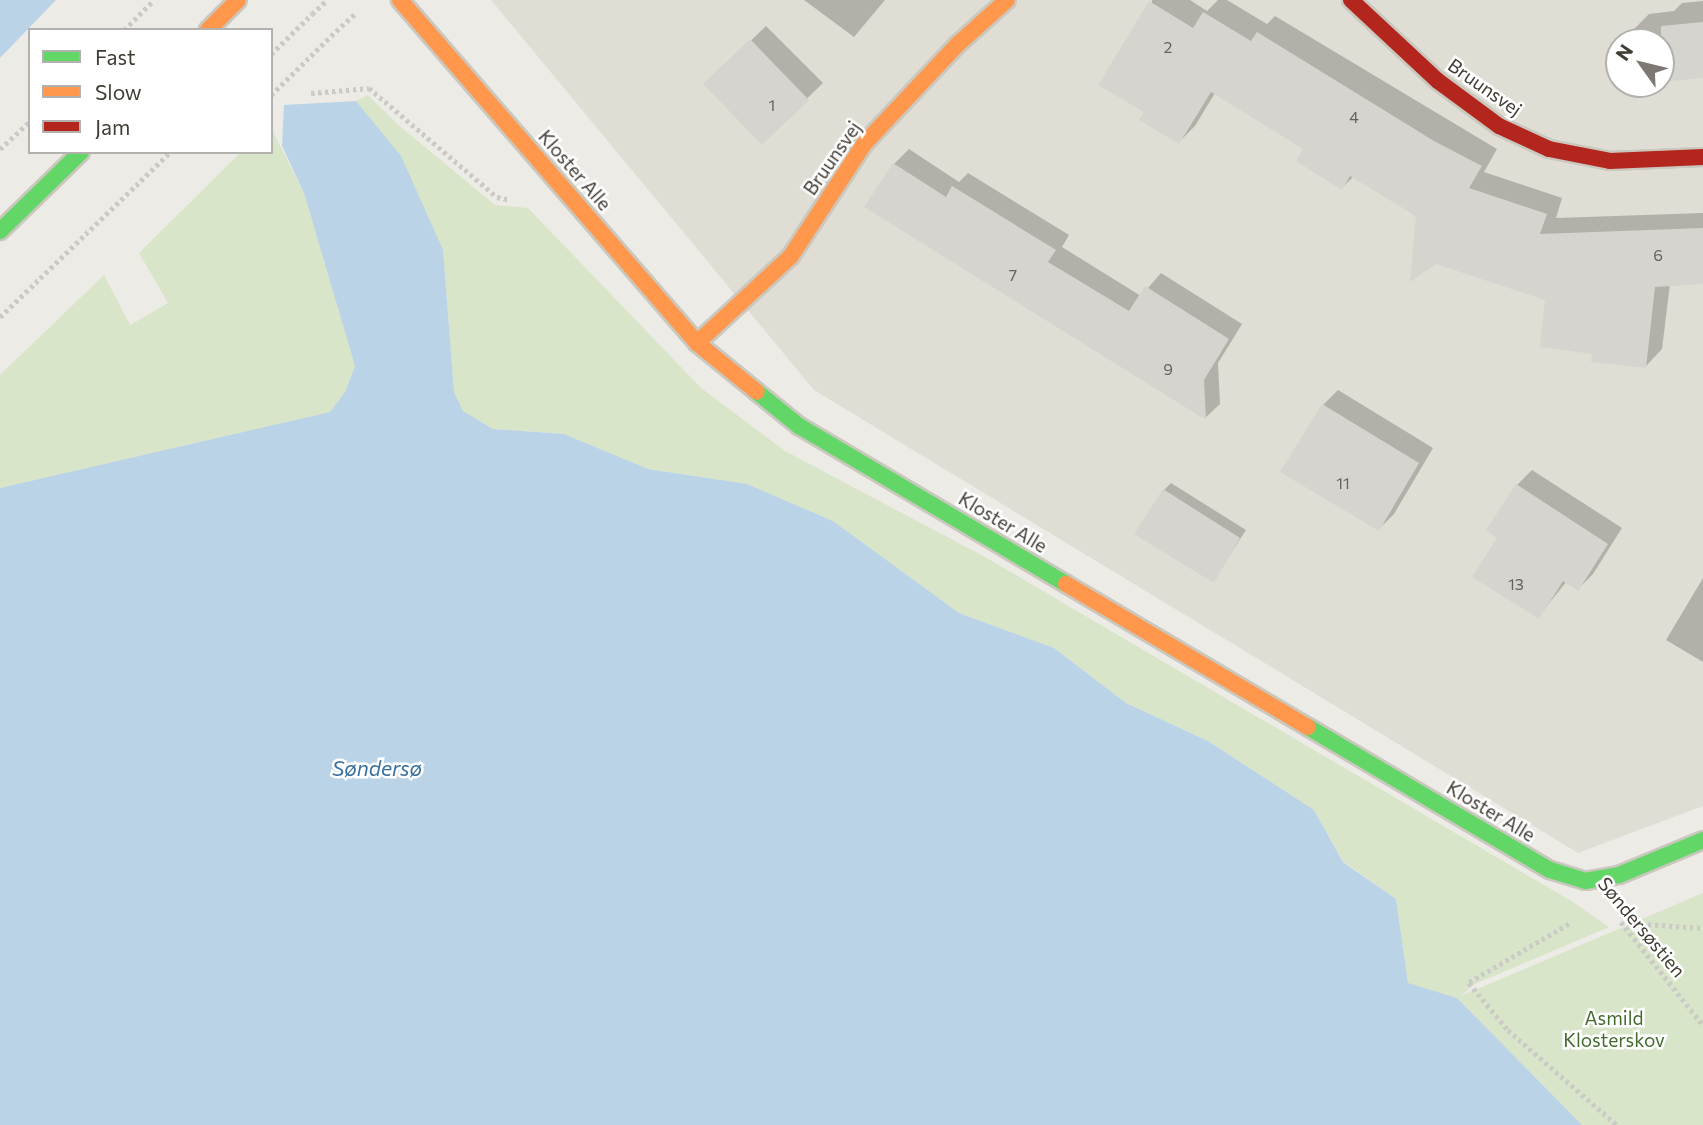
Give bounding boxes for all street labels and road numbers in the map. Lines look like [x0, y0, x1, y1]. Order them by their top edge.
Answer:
street label: Bruunsvej [1444, 53, 1526, 121]
street label: Bruunsvej [798, 117, 866, 199]
street label: Kloster Alle [534, 125, 616, 215]
street label: Kloster Alle [955, 487, 1051, 557]
street label: Kloster Alle [1443, 776, 1539, 846]
street label: Søndersøstien [1594, 872, 1690, 982]

